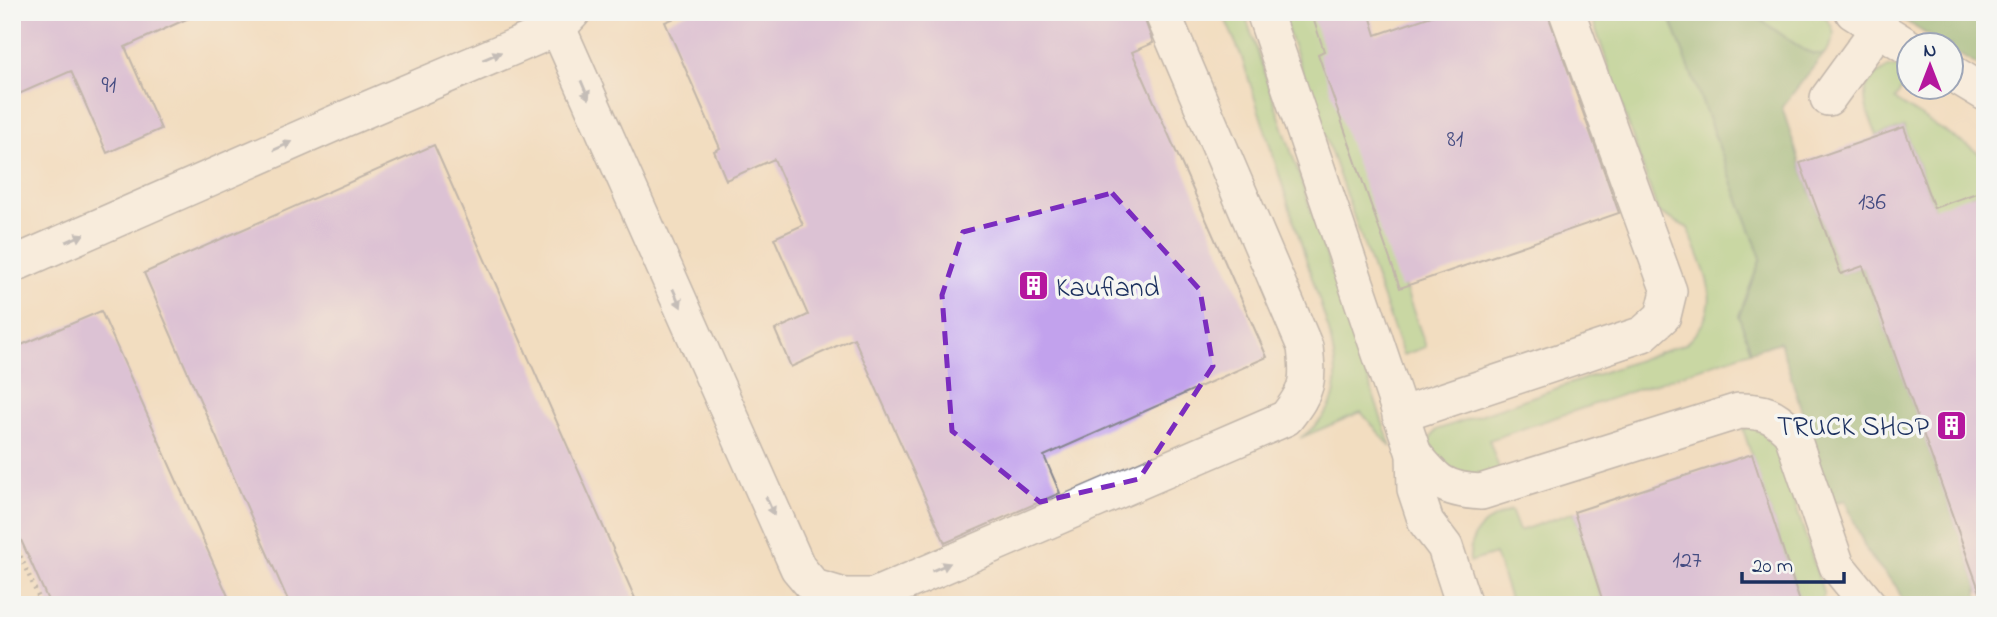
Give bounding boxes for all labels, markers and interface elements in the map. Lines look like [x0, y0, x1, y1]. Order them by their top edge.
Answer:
north arrow [1896, 32, 1966, 102]
text: N [1924, 38, 1937, 65]
one-way arrow [482, 50, 502, 62]
house number: 91 [102, 69, 117, 104]
one-way arrow [580, 80, 591, 101]
house number: 81 [1447, 123, 1464, 158]
one-way arrow [273, 140, 293, 152]
house number: 136 [1858, 186, 1886, 221]
one-way arrow [64, 232, 85, 243]
building icon: Kaufland [1016, 269, 1050, 303]
place label: Kaufland [1056, 269, 1160, 310]
one-way arrow [672, 288, 683, 309]
place label: TRUCK SHOP [1777, 408, 1929, 449]
building icon: TRUCK SHOP [1935, 408, 1969, 442]
one-way arrow [764, 496, 776, 516]
scale bar [1742, 540, 1843, 584]
house number: 127 [1672, 544, 1702, 579]
text: 20 m [1752, 552, 1793, 582]
one-way arrow [931, 561, 951, 573]

